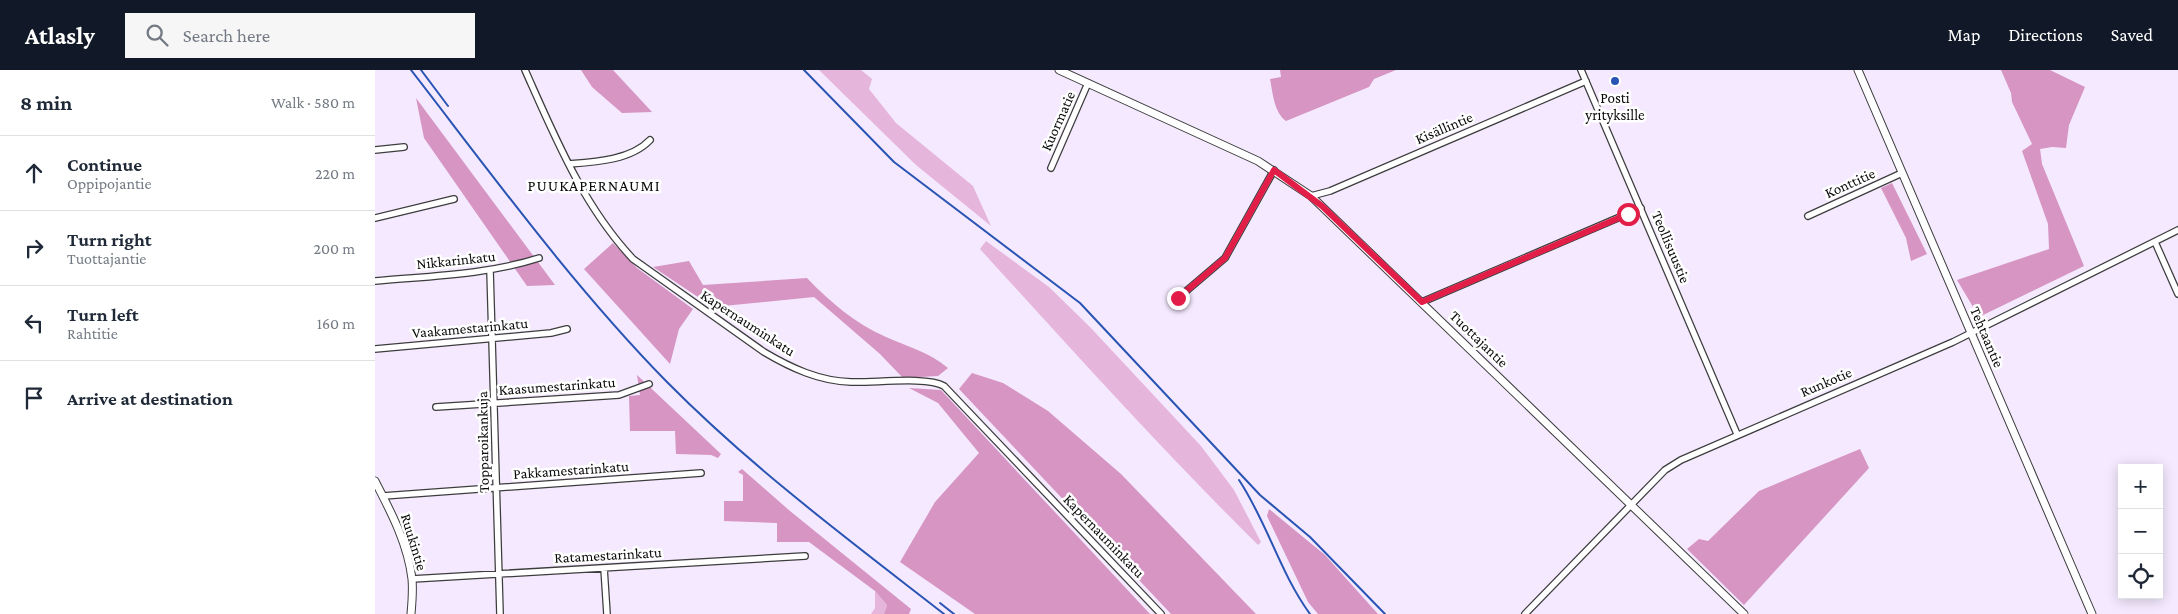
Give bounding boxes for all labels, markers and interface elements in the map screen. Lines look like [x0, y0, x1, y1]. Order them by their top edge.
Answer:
search box [125, 13, 475, 58]
icon: search [143, 21, 171, 49]
text: Atlasly [25, 22, 95, 49]
text: Search here [183, 25, 270, 46]
text: Map [1948, 25, 1980, 45]
text: Directions [2008, 25, 2083, 45]
text: Saved [2111, 25, 2153, 45]
marker: Posti yrityksille [1609, 75, 1621, 87]
street label: Kuormatie [1038, 88, 1078, 153]
place label: Posti yrityksille [1584, 90, 1645, 124]
text: 8 min [20, 91, 72, 115]
text: Walk · 580 m [271, 94, 355, 111]
street label: Kisällintie [1413, 109, 1475, 147]
text: Continue [67, 154, 142, 175]
icon: ahead [20, 159, 48, 187]
text: 220 m [315, 165, 355, 182]
street label: Konttitie [1822, 165, 1878, 201]
text: Oppipojantie [67, 175, 151, 192]
district label: PUUKAPERNAUMI [527, 177, 661, 194]
route start [1617, 203, 1640, 226]
street label: Teollisuustie [1649, 209, 1693, 286]
text: Turn right [67, 229, 152, 250]
icon: right [20, 234, 48, 262]
text: 200 m [313, 240, 355, 257]
street label: Nikkarinkatu [416, 248, 496, 272]
text: Tuottajantie [67, 250, 146, 267]
street label: Kapernauminkatu [697, 287, 798, 360]
route end [1167, 287, 1190, 310]
text: Turn left [67, 304, 139, 325]
street label: Tehtaantie [1967, 304, 2007, 370]
street label: Tuottajantie [1446, 307, 1512, 372]
icon: left [20, 309, 48, 337]
text: 160 m [317, 315, 355, 332]
street label: Vaakamestarinkatu [411, 315, 529, 341]
text: Rahtitie [67, 325, 118, 342]
street label: Runkotie [1798, 364, 1854, 400]
street label: Kaasumestarinkatu [498, 374, 616, 398]
icon: arrive [20, 384, 48, 412]
text: Arrive at destination [67, 388, 233, 409]
street label: Topparoikankuja [474, 391, 493, 493]
street label: Pakkamestarinkatu [513, 458, 630, 482]
map controls [2118, 464, 2163, 599]
button: + [2118, 464, 2163, 509]
street label: Kapernauminkatu [1060, 491, 1148, 582]
button: − [2118, 509, 2163, 554]
street label: Ruukintie [398, 512, 430, 573]
street label: Ratamestarinkatu [554, 544, 662, 566]
button: locate [2118, 554, 2163, 599]

